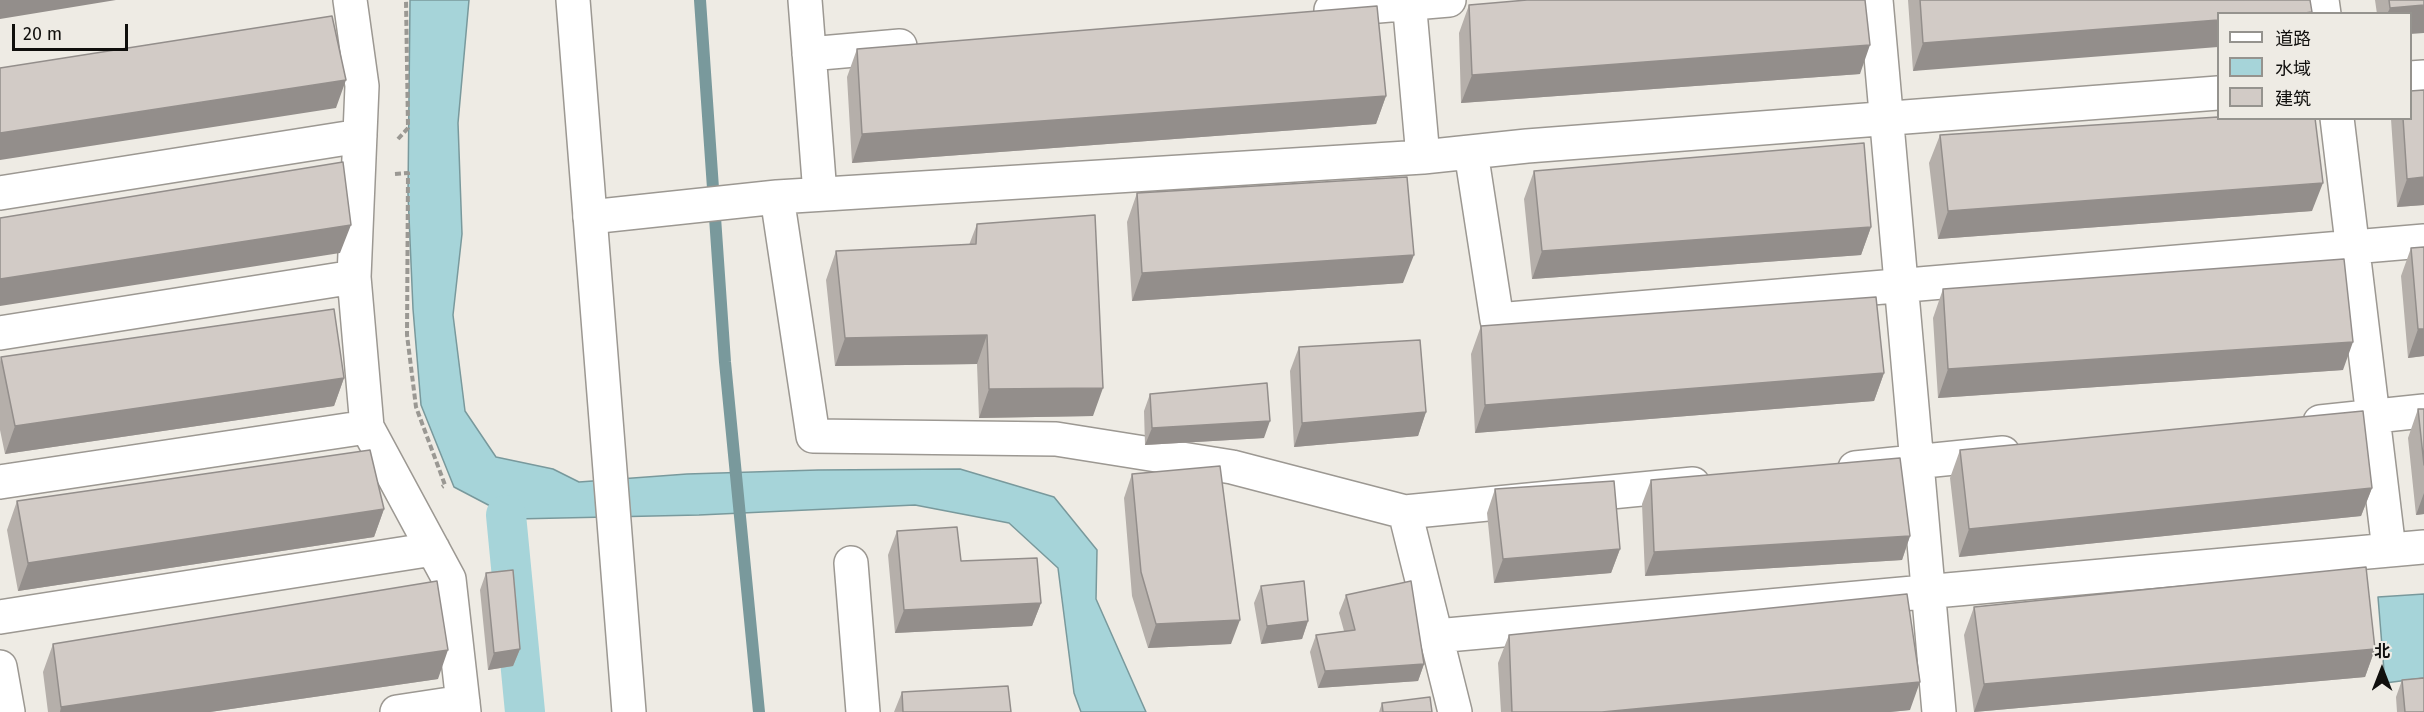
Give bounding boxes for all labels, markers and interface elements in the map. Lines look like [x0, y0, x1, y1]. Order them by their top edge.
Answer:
scale bar [15, 12, 130, 50]
legend [2217, 12, 2412, 120]
text: 20 m [23, 23, 62, 45]
text: 道路 [2275, 28, 2311, 50]
text: 水域 [2275, 58, 2311, 80]
text: 建筑 [2275, 88, 2311, 110]
north arrow [2352, 640, 2412, 700]
text: 北 [2374, 642, 2390, 661]

